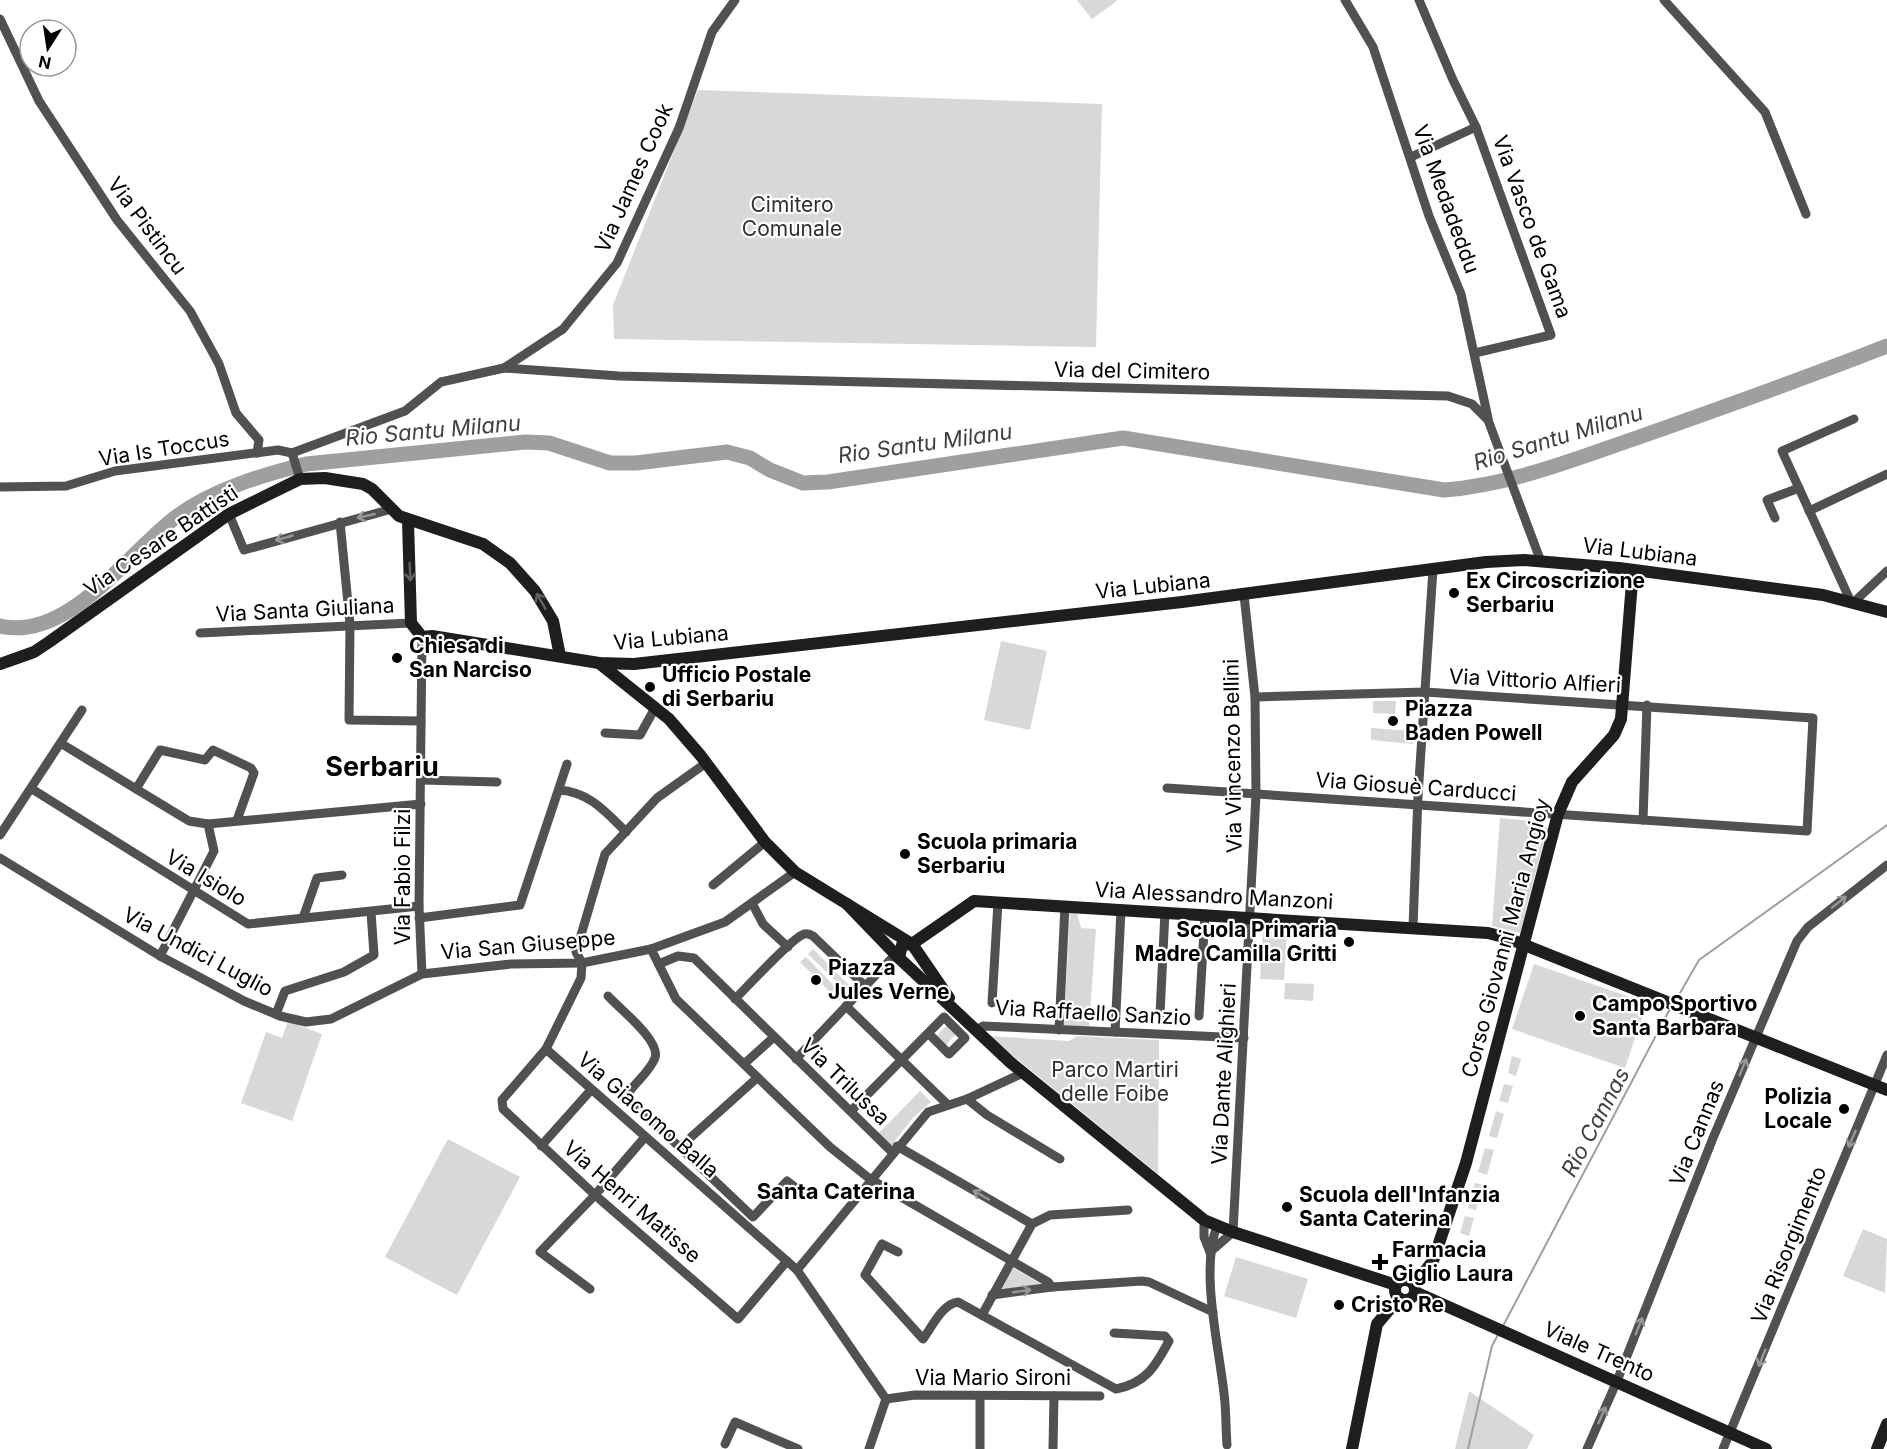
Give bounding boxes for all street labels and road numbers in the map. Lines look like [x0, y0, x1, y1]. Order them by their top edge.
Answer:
street label: Via James Cook [589, 99, 678, 256]
street label: Via Medadeddu [1408, 121, 1485, 277]
street label: Via Vasco de Gama [1488, 132, 1577, 322]
street label: Via Pistincu [103, 172, 192, 279]
street label: Via del Cimitero [1054, 357, 1210, 384]
street label: Via Is Toccus [97, 426, 231, 471]
street label: Via Cesare Battisti [79, 480, 242, 601]
street label: Via Lubiana [1581, 532, 1699, 571]
street label: Via Lubiana [1094, 567, 1212, 604]
street label: Via Santa Giuliana [215, 592, 395, 627]
street label: Via Lubiana [612, 620, 730, 655]
street label: Via Vincenzo Bellini [1218, 659, 1247, 853]
street label: Via Vittorio Alfieri [1448, 664, 1622, 697]
street label: Via Giosuè Carducci [1315, 767, 1517, 806]
street label: Corso Giovanni Maria Angioy [1456, 795, 1555, 1080]
street label: Via Fabio Filzi [390, 809, 415, 945]
street label: Via Isiolo [162, 844, 251, 911]
street label: Via Alessandro Manzoni [1094, 877, 1334, 914]
street label: Via Undici Luglio [119, 902, 277, 1002]
street label: Via San Giuseppe [440, 924, 616, 965]
street label: Via Dante Alighieri [1206, 982, 1241, 1166]
street label: Via Raffaello Sanzio [994, 995, 1192, 1030]
street label: Via Trilussa [796, 1033, 895, 1130]
street label: Via Giacomo Balla [573, 1047, 724, 1183]
street label: Via Cannas [1664, 1076, 1729, 1189]
street label: Via Henri Matisse [559, 1135, 706, 1268]
street label: Via Risorgimento [1746, 1163, 1831, 1327]
street label: Viale Trento [1540, 1316, 1658, 1387]
street label: Via Mario Sironi [915, 1365, 1071, 1390]

